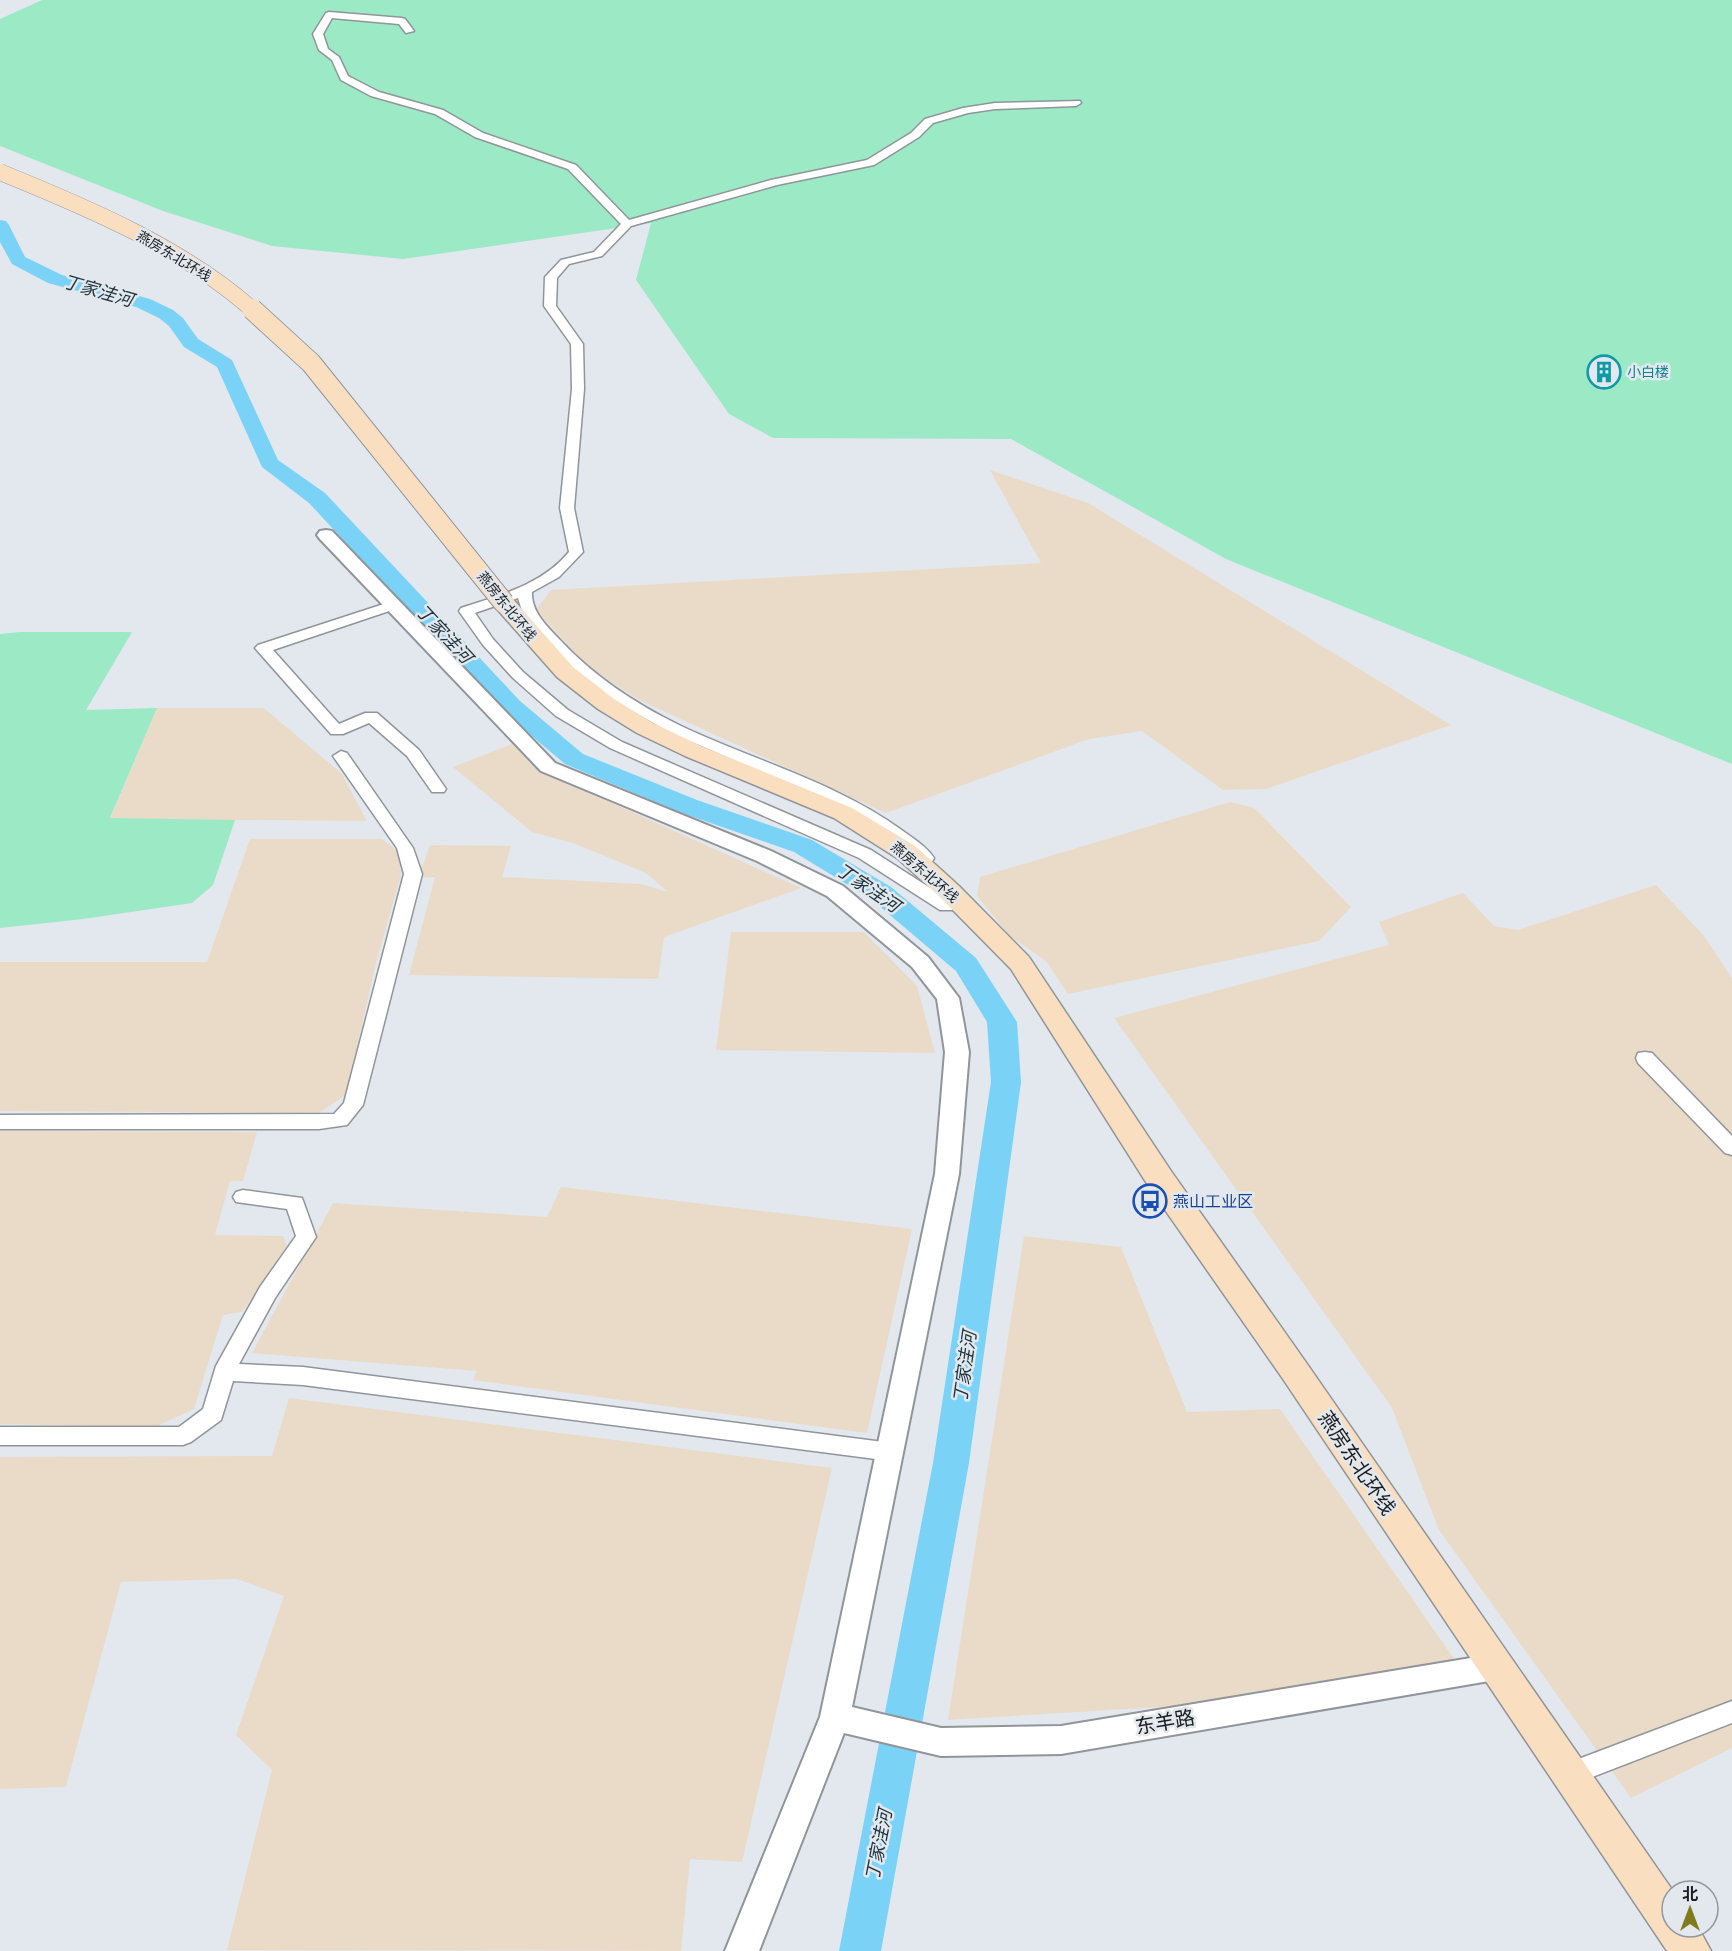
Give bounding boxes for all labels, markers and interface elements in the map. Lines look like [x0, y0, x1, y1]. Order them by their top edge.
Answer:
street label: 燕房东北环线 [134, 227, 215, 284]
water label: 丁家洼河 [61, 270, 139, 311]
building icon: 小白楼 [1586, 354, 1622, 390]
place label: 小白楼 [1627, 363, 1669, 380]
street label: 燕房东北环线 [474, 568, 540, 644]
water label: 丁家洼河 [412, 599, 479, 669]
street label: 燕房东北环线 [888, 838, 963, 906]
water label: 丁家洼河 [833, 858, 907, 918]
bus stop icon: 燕山工业区 [1132, 1183, 1168, 1219]
place label: 燕山工业区 [1173, 1191, 1253, 1210]
water label: 丁家洼河 [948, 1327, 980, 1404]
street label: 燕房东北环线 [1314, 1406, 1401, 1519]
street label: 东羊路 [1133, 1704, 1196, 1738]
water label: 丁家洼河 [860, 1804, 896, 1882]
north arrow [1660, 1879, 1720, 1939]
text: 北 [1682, 1884, 1698, 1903]

